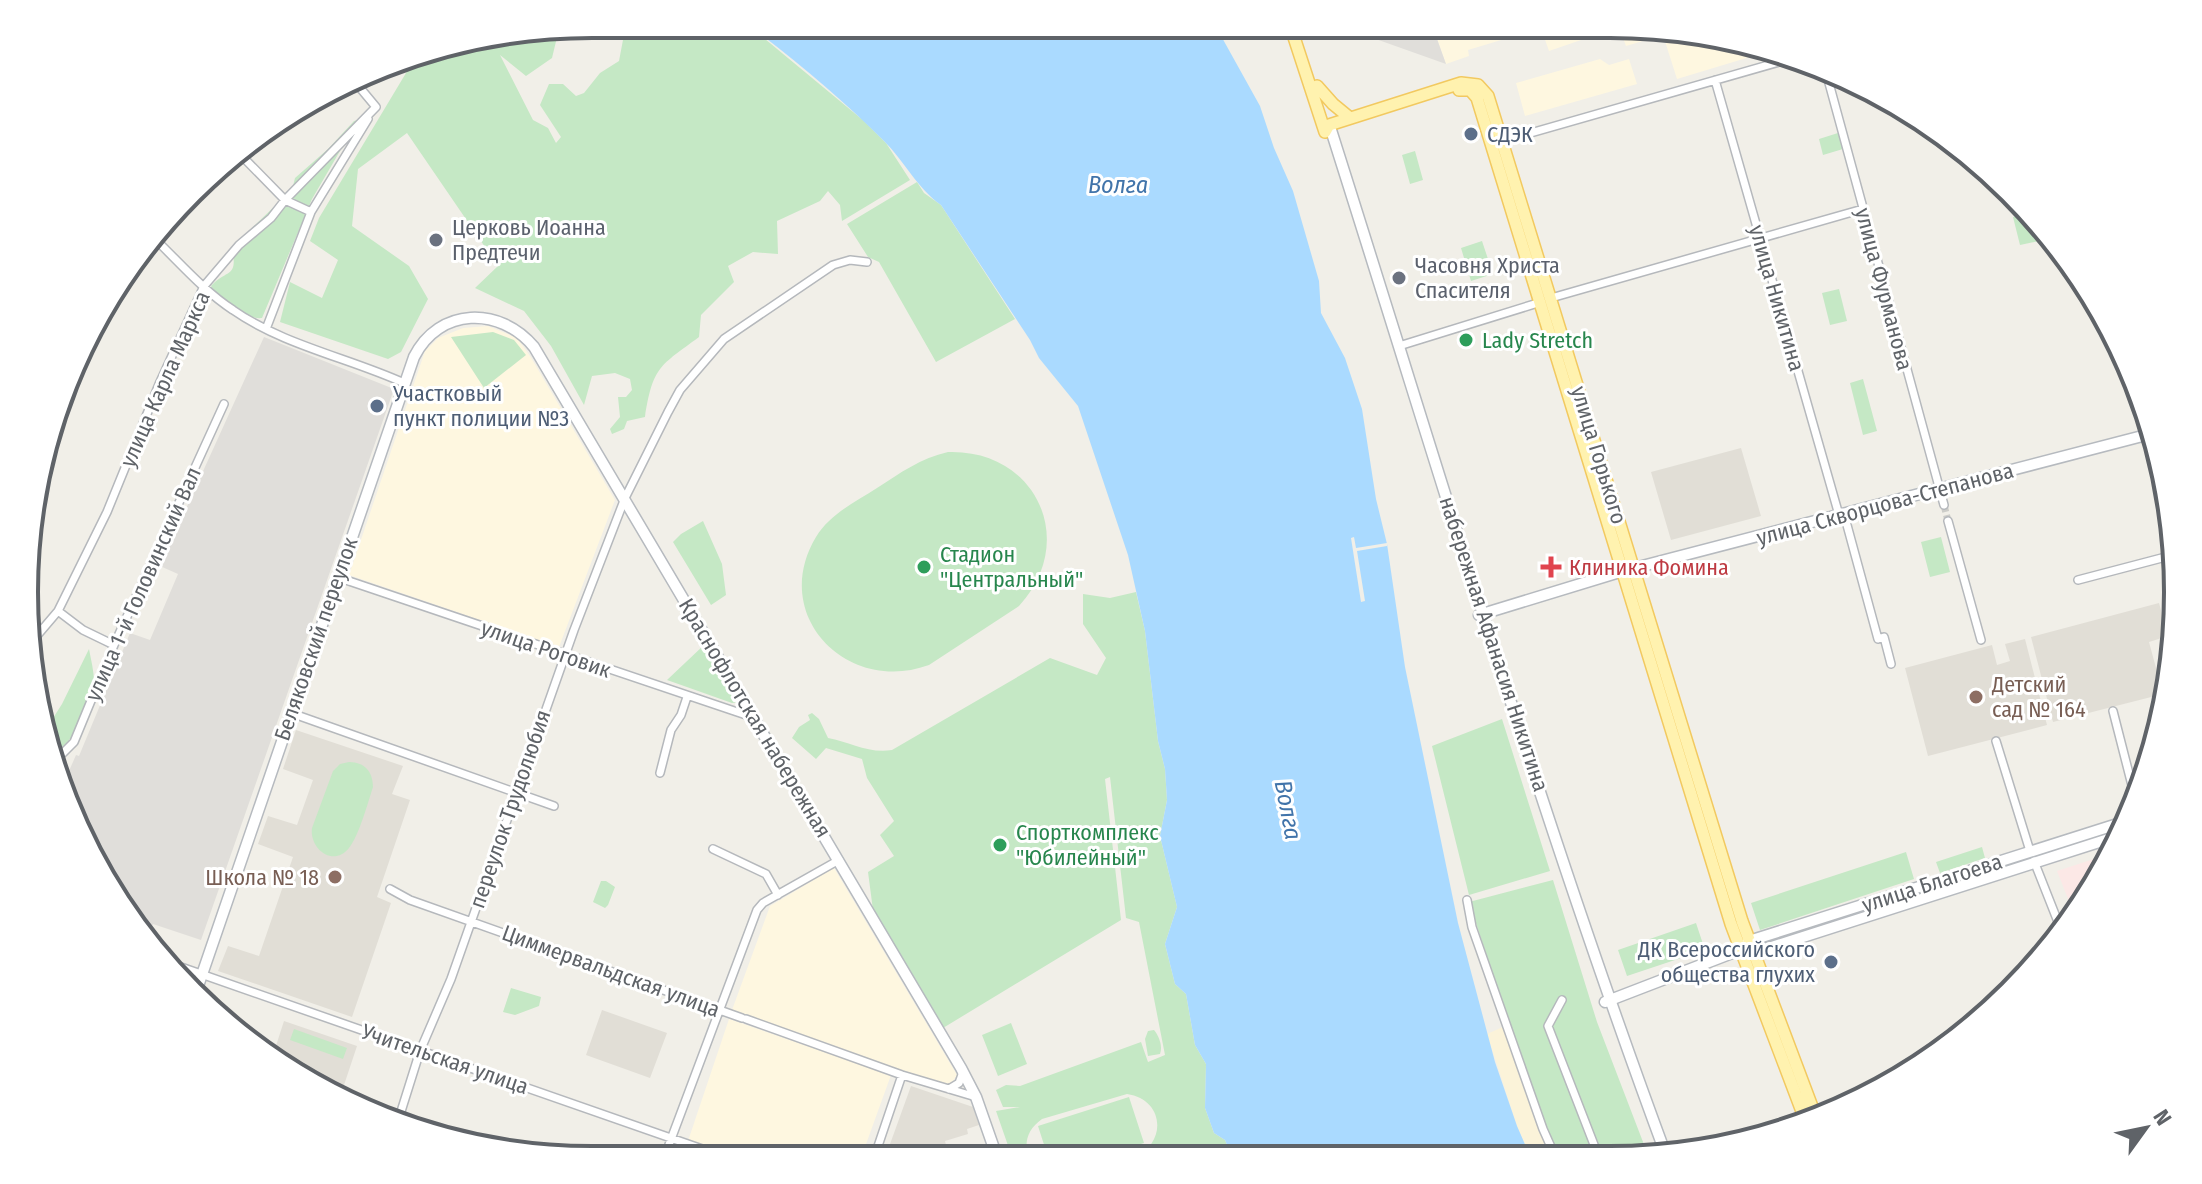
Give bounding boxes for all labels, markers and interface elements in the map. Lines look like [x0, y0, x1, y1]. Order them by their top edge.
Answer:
place label: СДЭК [1487, 121, 1533, 148]
marker: СДЭК [1462, 125, 1480, 143]
water label: Волга [1088, 171, 1148, 199]
street label: улица Фурманова [1849, 205, 1919, 373]
place label: Церковь Иоанна Предтечи [452, 214, 606, 266]
street label: улица Никитина [1743, 222, 1811, 374]
marker: Церковь Иоанна Предтечи [427, 231, 445, 249]
place label: Часовня Христа Спасителя [1415, 252, 1560, 304]
marker: Часовня Христа Спасителя [1390, 269, 1408, 287]
street label: улица Карла Маркса [114, 287, 216, 471]
place label: Lady Stretch [1482, 327, 1593, 354]
marker: Lady Stretch [1457, 331, 1475, 349]
place label: Участковый пункт полиции №3 [392, 380, 569, 432]
street label: улица Горького [1565, 383, 1633, 527]
marker: Участковый пункт полиции №3 [368, 397, 386, 415]
street label: улица Скворцова-Степанова [1754, 457, 2016, 551]
street label: улица 1-й Головинский Вал [79, 463, 207, 705]
street label: набережная Афанасия Никитина [1433, 493, 1555, 795]
street label: Беляковский переулок [268, 533, 364, 744]
place label: Стадион "Центральный" [940, 541, 1083, 593]
place label: Клиника Фомина [1569, 554, 1729, 581]
marker: Клиника Фомина [1540, 556, 1562, 578]
marker: Стадион "Центральный" [915, 558, 933, 576]
street label: Краснофлотская набережная [673, 593, 837, 843]
street label: улица Роговик [478, 614, 615, 684]
place label: Детский сад № 164 [1991, 671, 2086, 723]
marker: Детский сад № 164 [1967, 688, 1985, 706]
street label: переулок Трудолюбия [463, 706, 557, 912]
water label: Волга [1269, 778, 1307, 842]
place label: Спорткомплекс "Юбилейный" [1016, 819, 1159, 871]
marker: Спорткомплекс "Юбилейный" [991, 836, 1009, 854]
street label: улица Благоева [1858, 848, 2006, 918]
place label: Школа № 18 [205, 864, 319, 891]
marker: Школа № 18 [326, 868, 344, 886]
street label: Циммервальдская улица [498, 919, 724, 1023]
place label: ДК Всероссийского общества глухих [1637, 936, 1815, 988]
marker: ДК Всероссийского общества глухих [1822, 953, 1840, 971]
street label: Учительская улица [357, 1017, 532, 1100]
north arrow [2106, 1088, 2186, 1168]
text: N [2147, 1104, 2177, 1130]

